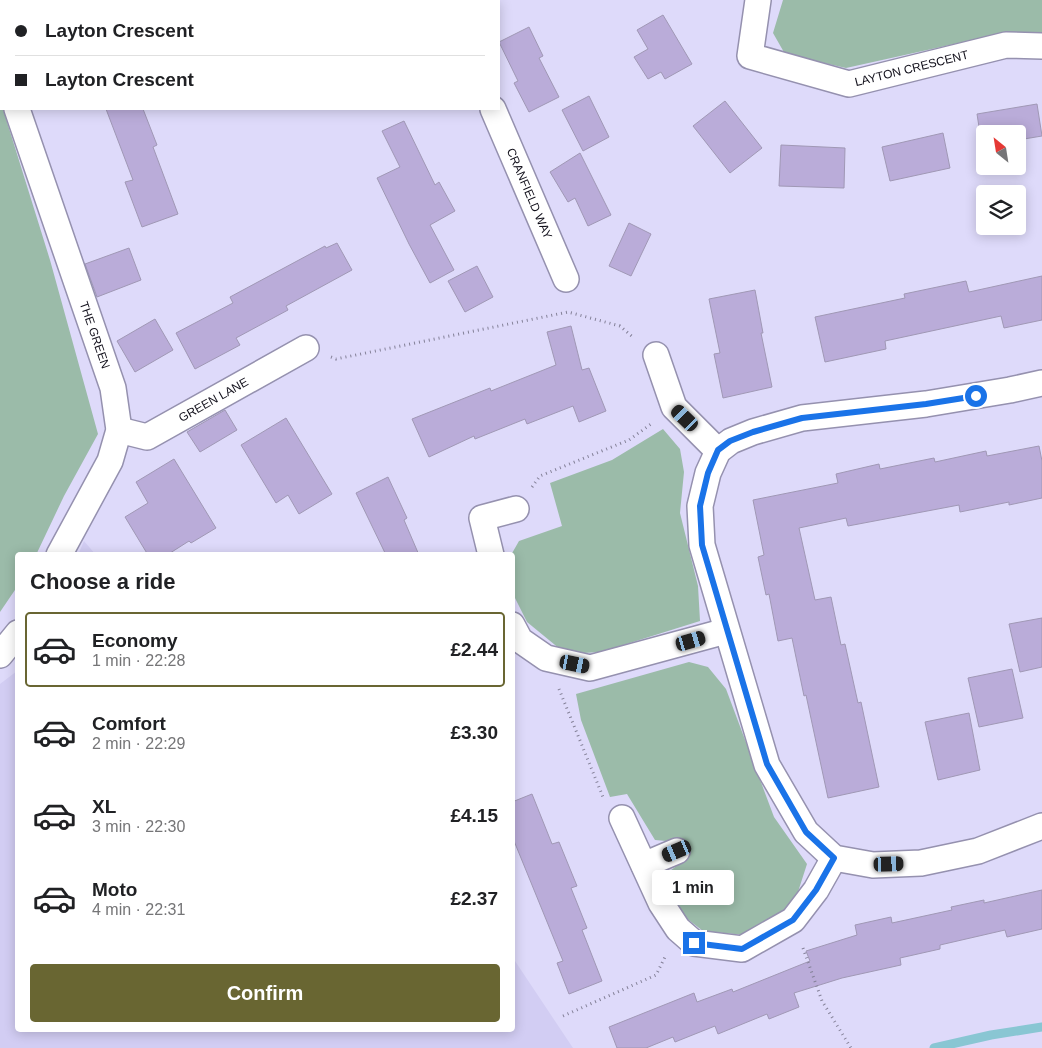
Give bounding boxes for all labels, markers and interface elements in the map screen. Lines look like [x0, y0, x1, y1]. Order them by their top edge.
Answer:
text: Layton Crescent [45, 20, 194, 41]
street label: LAYTON CRESCENT [853, 47, 970, 89]
text: Layton Crescent [45, 69, 194, 90]
north arrow [976, 125, 1026, 175]
map controls [976, 125, 1026, 235]
street label: CRANFIELD WAY [504, 146, 555, 241]
button: layers [976, 185, 1026, 235]
street label: THE GREEN [77, 300, 113, 370]
street label: GREEN LANE [176, 375, 251, 425]
route start [965, 385, 987, 407]
car [668, 402, 701, 434]
text: Choose a ride [30, 569, 175, 594]
icon: car [32, 627, 77, 672]
text: Economy [92, 630, 178, 651]
car [674, 630, 707, 652]
text: £2.44 [450, 639, 498, 660]
text: 1 min · 22:28 [92, 652, 185, 669]
car [558, 654, 591, 674]
icon: car [32, 710, 77, 755]
text: Comfort [92, 713, 166, 734]
text: £3.30 [450, 722, 498, 743]
text: 2 min · 22:29 [92, 735, 185, 752]
icon: car [32, 793, 77, 838]
text: XL [92, 796, 116, 817]
text: £4.15 [450, 805, 498, 826]
text: 3 min · 22:30 [92, 818, 185, 835]
car [660, 838, 693, 864]
car [873, 856, 904, 872]
callout: 1 min [653, 870, 735, 906]
icon: car [32, 876, 77, 921]
text: Moto [92, 879, 137, 900]
text: 1 min [672, 879, 714, 896]
text: £2.37 [450, 888, 498, 909]
text: 4 min · 22:31 [92, 901, 185, 918]
route end [683, 932, 705, 954]
button: Confirm [30, 964, 500, 1022]

